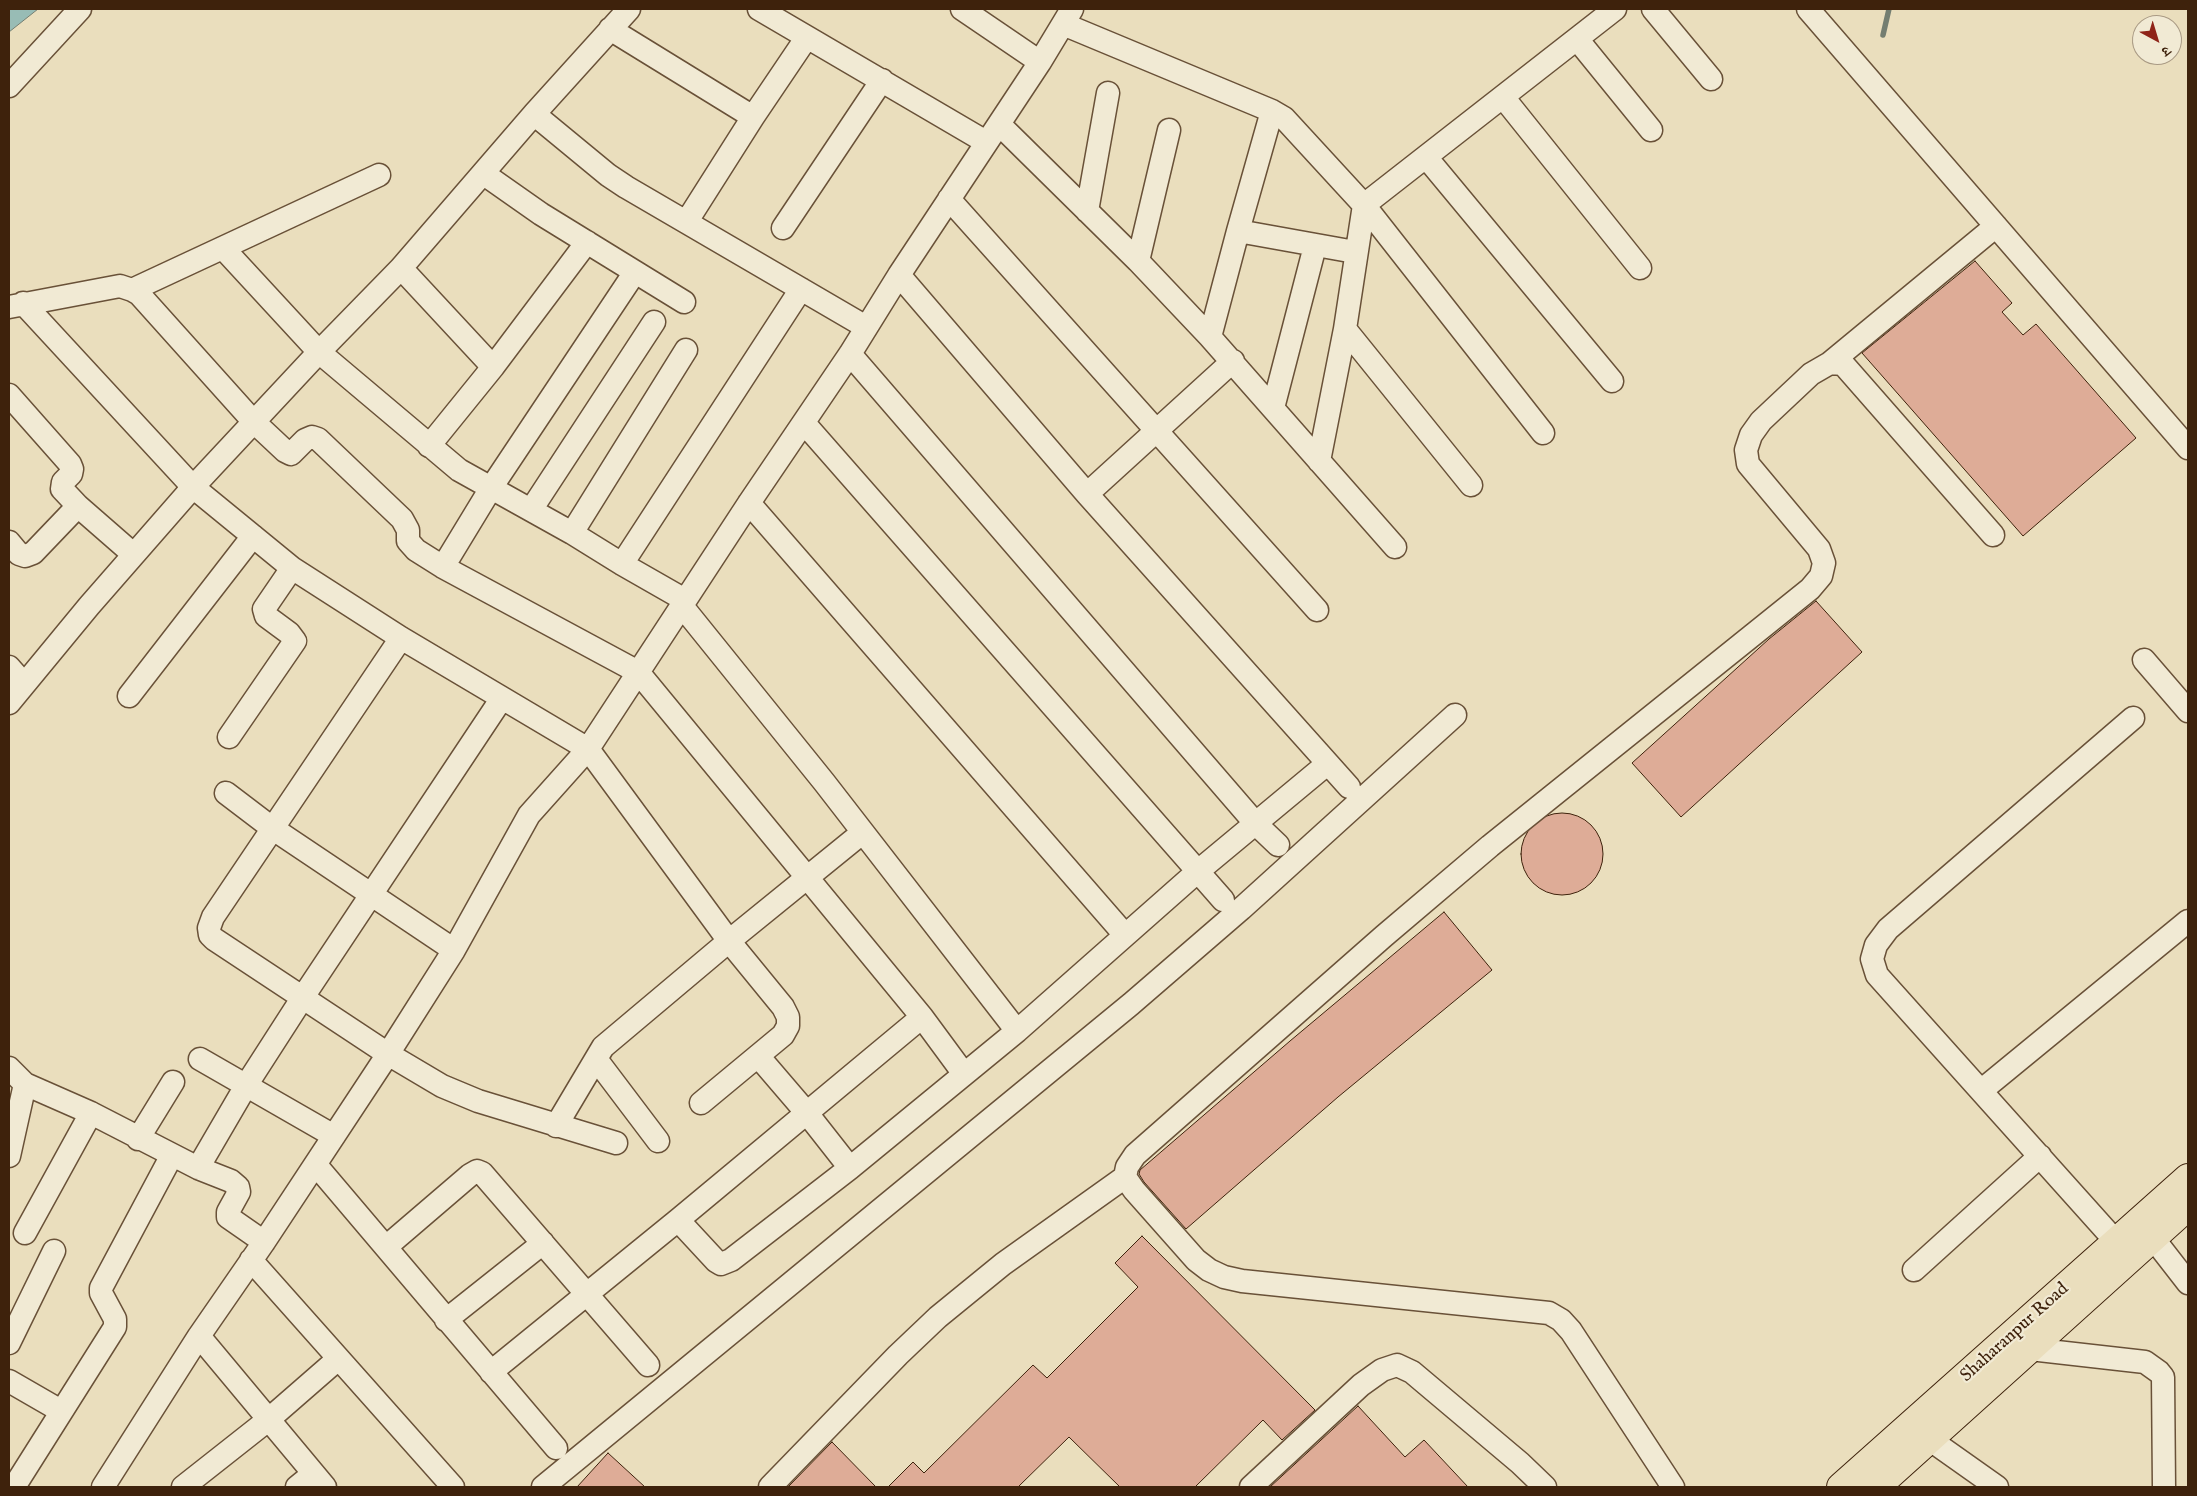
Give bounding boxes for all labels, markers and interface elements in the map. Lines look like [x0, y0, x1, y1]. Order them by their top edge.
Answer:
north arrow [2132, 15, 2182, 65]
text: उ [2157, 42, 2174, 60]
street label: Shaharanpur Road [1956, 1279, 2074, 1387]

